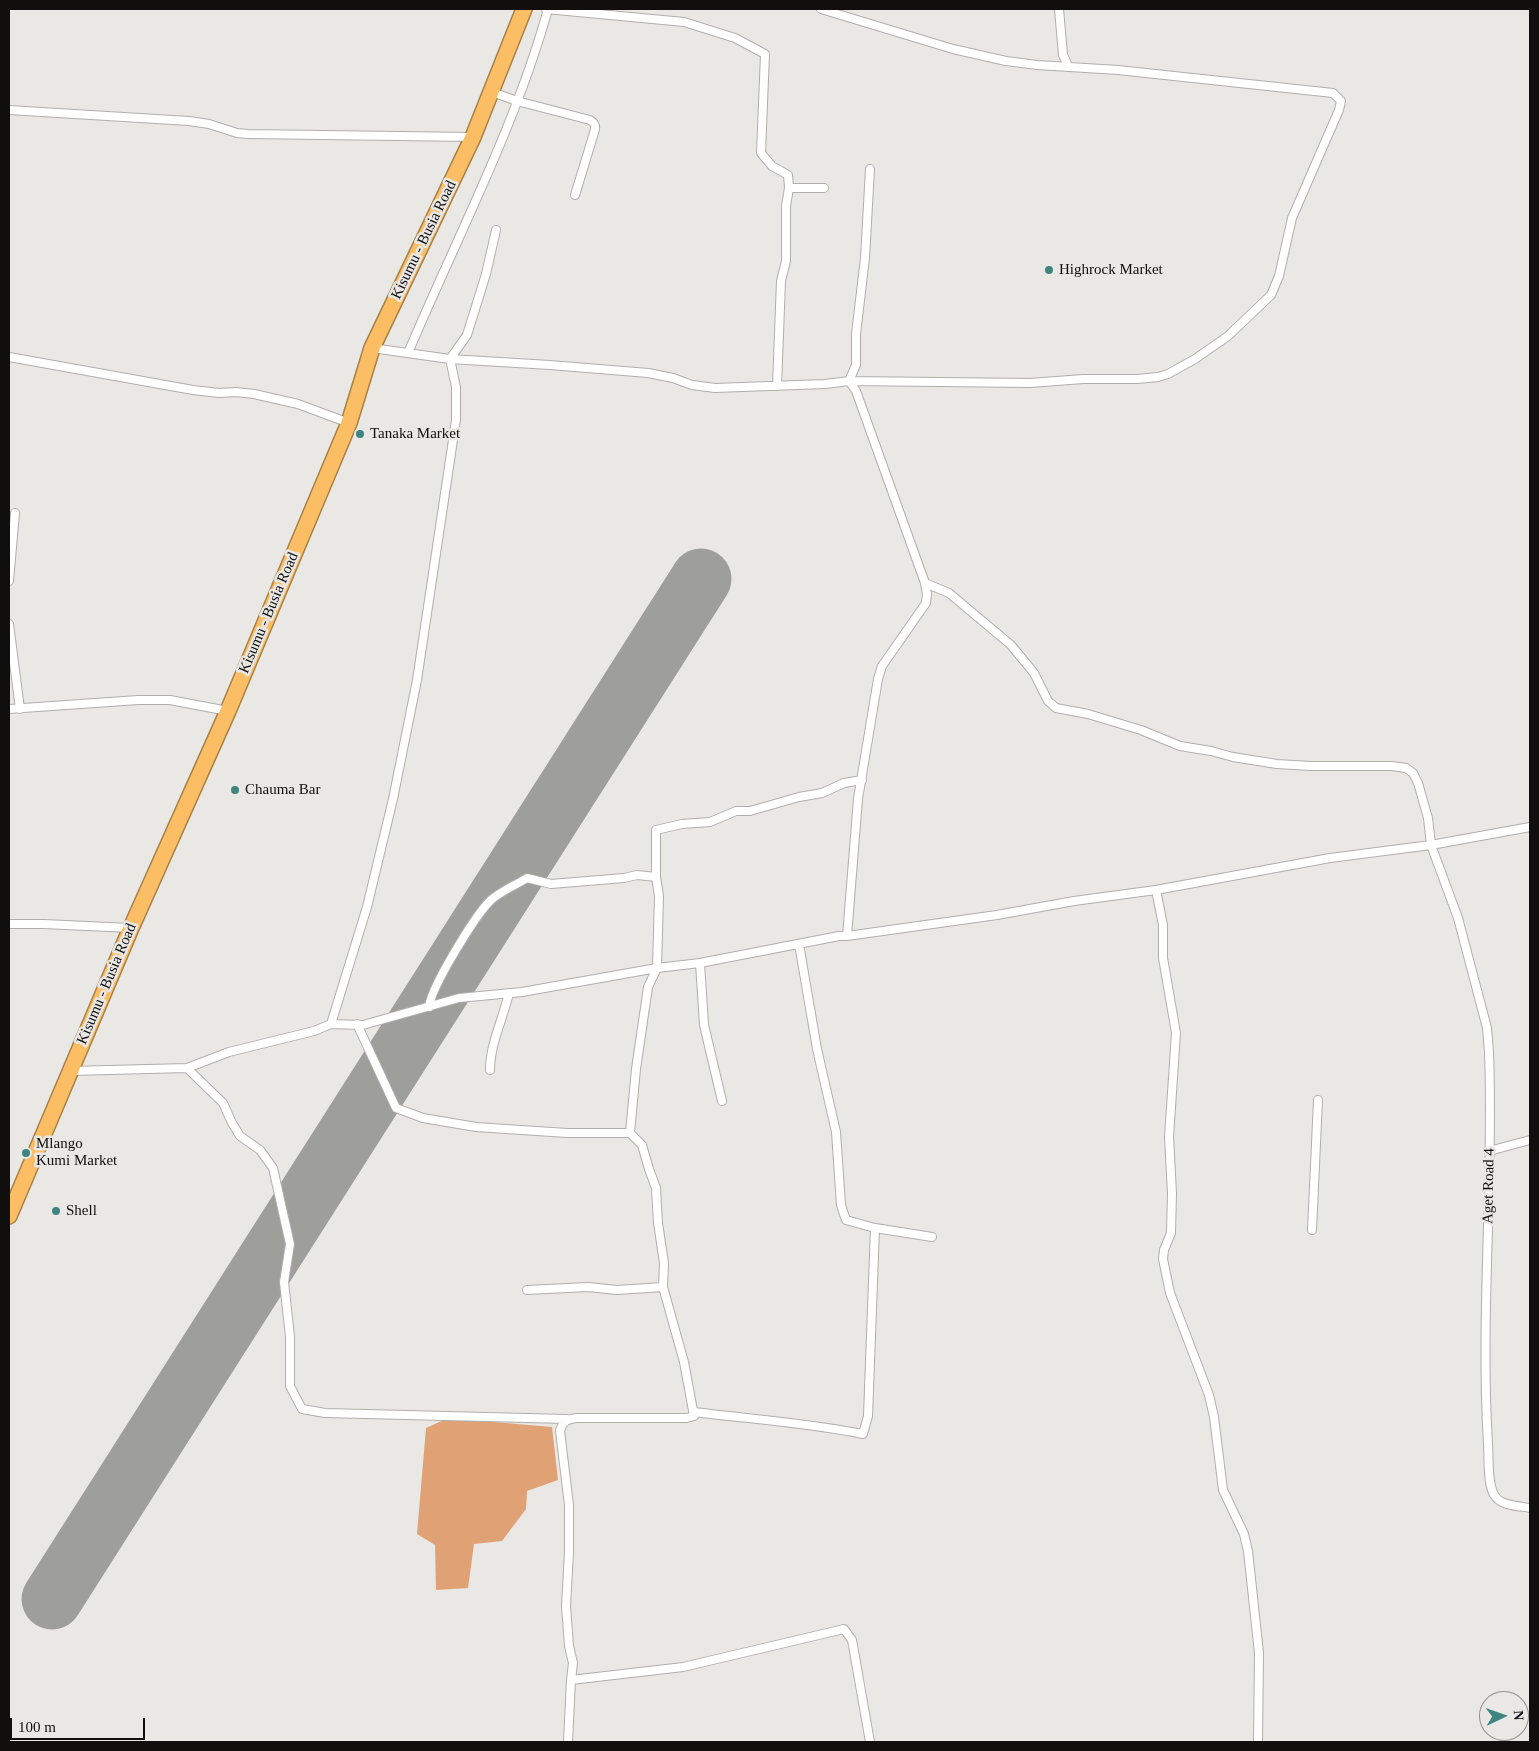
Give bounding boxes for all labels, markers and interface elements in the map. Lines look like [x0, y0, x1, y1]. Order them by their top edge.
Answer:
street label: Kisumu - Busia Road [388, 178, 460, 302]
place label: Highrock Market [1059, 261, 1163, 279]
marker: Highrock Market [1043, 264, 1055, 276]
place label: Tanaka Market [370, 425, 460, 443]
marker: Tanaka Market [354, 428, 366, 440]
street label: Kisumu - Busia Road [235, 550, 303, 676]
place label: Chauma Bar [245, 781, 320, 799]
marker: Chauma Bar [229, 784, 241, 796]
street label: Kisumu - Busia Road [73, 921, 141, 1047]
place label: Mlango Kumi Market [36, 1135, 117, 1170]
marker: Mlango Kumi Market [20, 1147, 32, 1159]
street label: Aget Road 4 [1479, 1148, 1499, 1224]
place label: Shell [66, 1202, 97, 1220]
marker: Shell [50, 1205, 62, 1217]
north arrow [1479, 1691, 1529, 1741]
scale bar [12, 1708, 148, 1740]
text: N [1511, 1710, 1526, 1721]
text: 100 m [18, 1719, 56, 1735]

